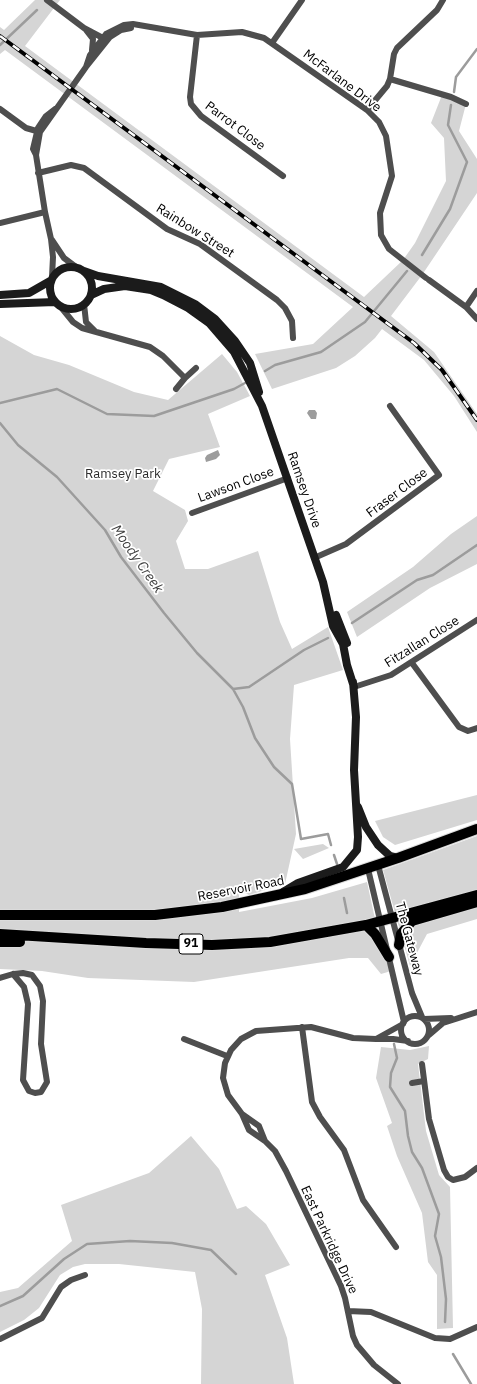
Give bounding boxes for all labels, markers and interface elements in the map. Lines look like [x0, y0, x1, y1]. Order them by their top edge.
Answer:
street label: McFarlane Drive [300, 47, 384, 115]
street label: Parrot Close [202, 98, 268, 154]
street label: Rainbow Street [153, 201, 237, 261]
street label: Ramsey Drive [284, 450, 324, 530]
street label: Lawson Close [196, 464, 276, 506]
street label: Fraser Close [363, 465, 431, 521]
park label: Ramsey Park [85, 466, 161, 482]
water label: Moody Creek [107, 522, 167, 596]
street label: Fitzallan Close [382, 613, 462, 671]
street label: Reservoir Road [196, 873, 286, 905]
street label: The Gateway [392, 900, 426, 978]
road number: 91 [179, 934, 203, 954]
street label: East Parkridge Drive [297, 1183, 361, 1297]

